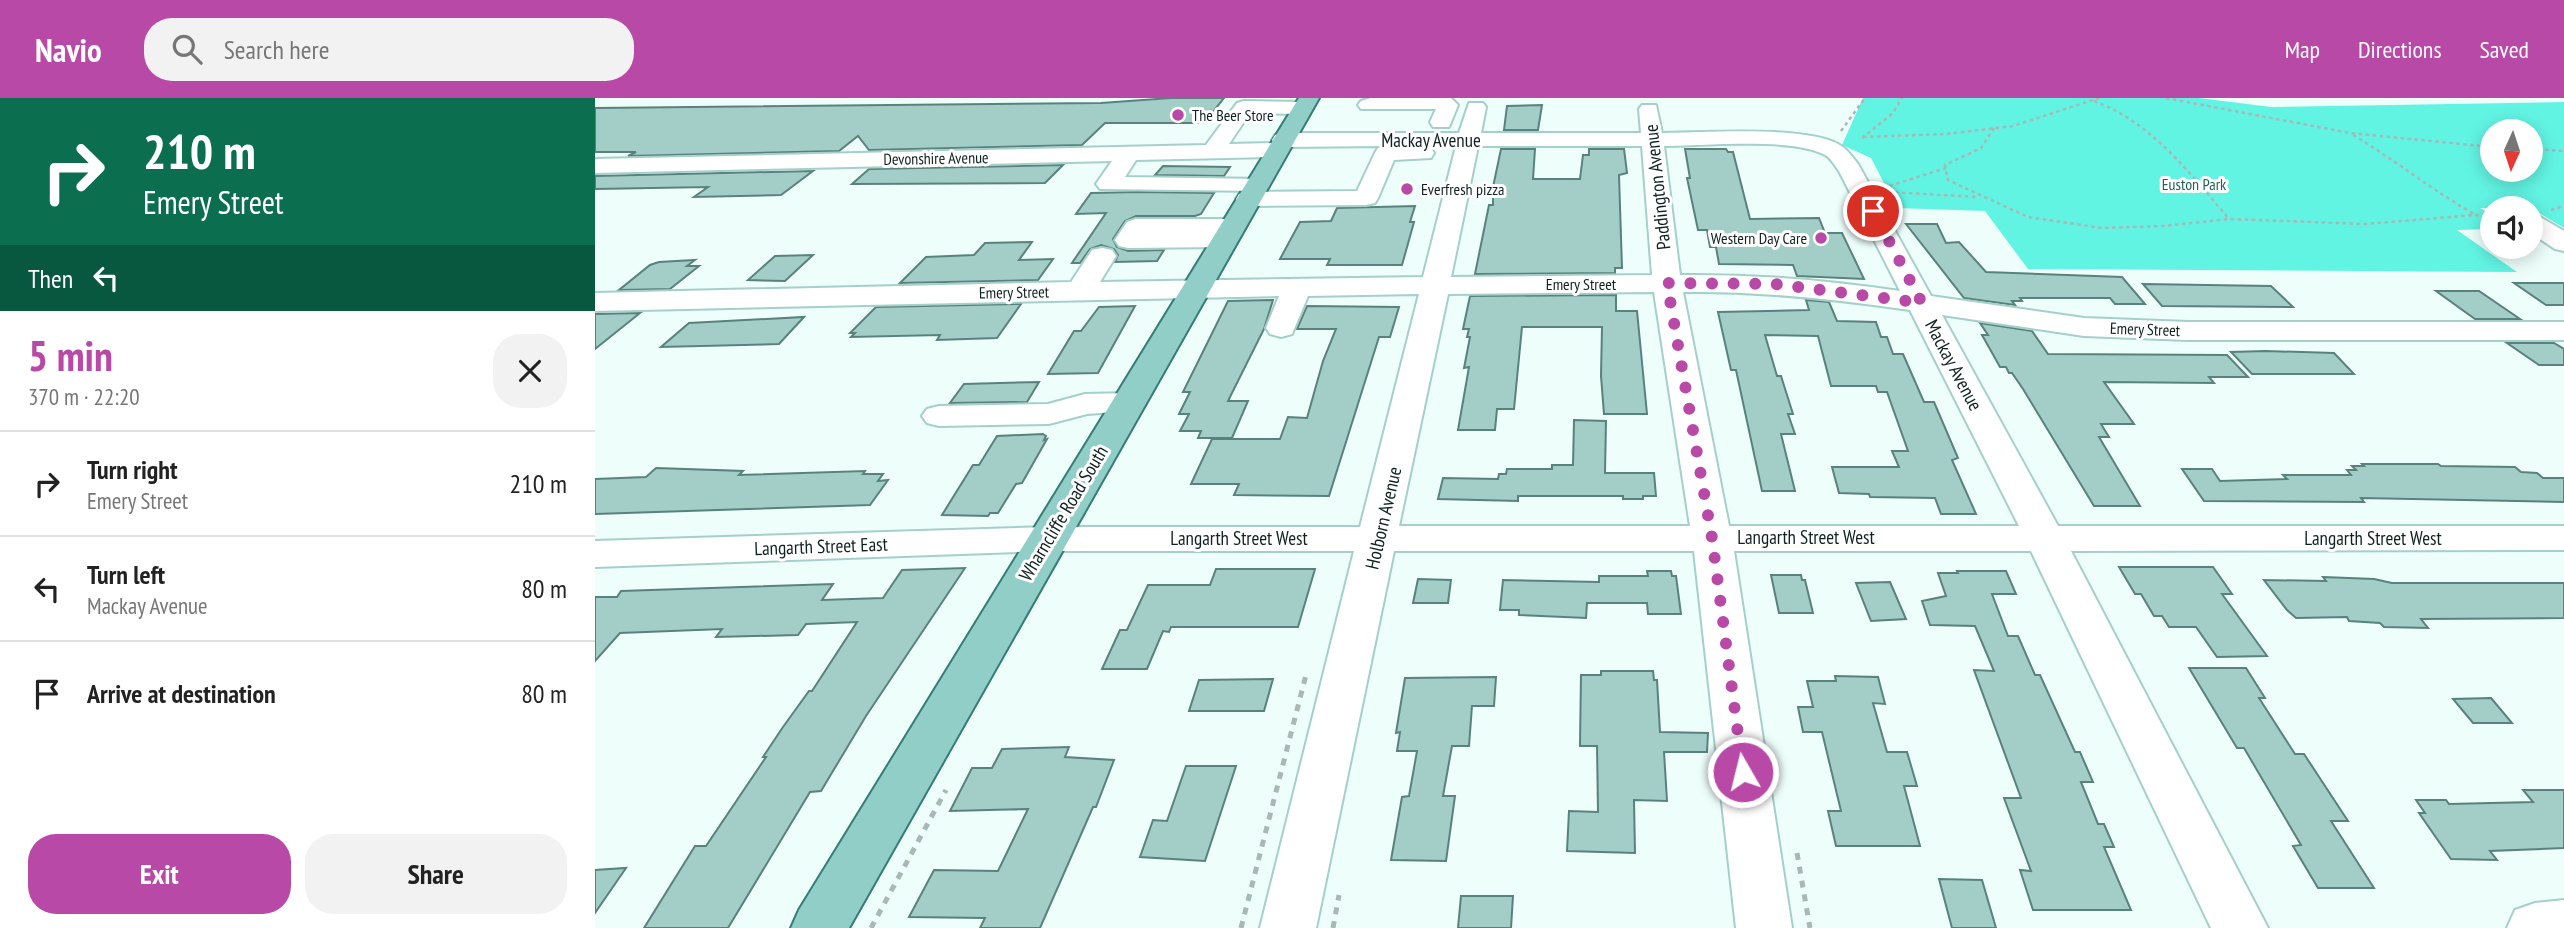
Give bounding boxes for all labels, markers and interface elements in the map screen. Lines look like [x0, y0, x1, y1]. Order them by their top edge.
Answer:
search box [144, 18, 634, 81]
text: Navio [35, 28, 102, 71]
icon: search [168, 30, 206, 68]
text: Search here [224, 33, 329, 66]
text: Map [2285, 34, 2320, 65]
text: Directions [2358, 34, 2442, 65]
text: Saved [2480, 34, 2529, 65]
place label: The Beer Store [1192, 105, 1274, 125]
marker: The Beer Store [1170, 107, 1186, 123]
text: 210 m [143, 119, 256, 183]
north arrow [2480, 119, 2543, 182]
map controls [2480, 119, 2543, 259]
street label: Paddington Avenue [1638, 123, 1676, 251]
icon: right [28, 126, 119, 217]
street label: Mackay Avenue [1381, 128, 1481, 152]
street label: Devonshire Avenue [883, 147, 989, 169]
park label: Euston Park [2162, 174, 2227, 194]
place label: Everfresh pizza [1421, 179, 1504, 199]
text: Emery Street [143, 181, 284, 223]
marker: Everfresh pizza [1399, 181, 1415, 197]
pin [1843, 181, 1903, 241]
icon: arrive [1854, 192, 1892, 230]
button: sound [2480, 196, 2543, 259]
place label: Western Day Care [1711, 228, 1807, 248]
marker: Western Day Care [1813, 230, 1829, 246]
icon: left [87, 259, 125, 297]
text: Then [28, 262, 73, 295]
street label: Emery Street [1546, 274, 1617, 294]
street label: Emery Street [979, 281, 1050, 303]
street label: Mackay Avenue [1920, 315, 1988, 415]
street label: Emery Street [2110, 318, 2181, 340]
text: 5 min [28, 328, 113, 383]
button: close [493, 334, 567, 408]
text: 370 m · 22:20 [28, 382, 140, 411]
street label: Wharncliffe Road South [1013, 441, 1113, 585]
text: Turn right [87, 453, 178, 486]
street label: Holborn Avenue [1360, 464, 1406, 572]
icon: right [28, 465, 66, 503]
text: 210 m [509, 467, 567, 500]
text: Emery Street [87, 486, 188, 515]
street label: Langarth Street West [1737, 525, 1875, 549]
street label: Langarth Street West [1170, 526, 1308, 550]
street label: Langarth Street West [2304, 526, 2442, 550]
street label: Langarth Street East [754, 532, 889, 560]
text: Turn left [87, 558, 165, 591]
icon: left [28, 570, 66, 608]
text: 80 m [521, 572, 567, 605]
text: Mackay Avenue [87, 591, 208, 620]
icon: arrive [28, 675, 66, 713]
text: Arrive at destination [87, 677, 276, 710]
text: 80 m [521, 677, 567, 710]
position arrow [1706, 735, 1780, 809]
button: Exit [28, 834, 291, 914]
button: Share [305, 834, 567, 914]

